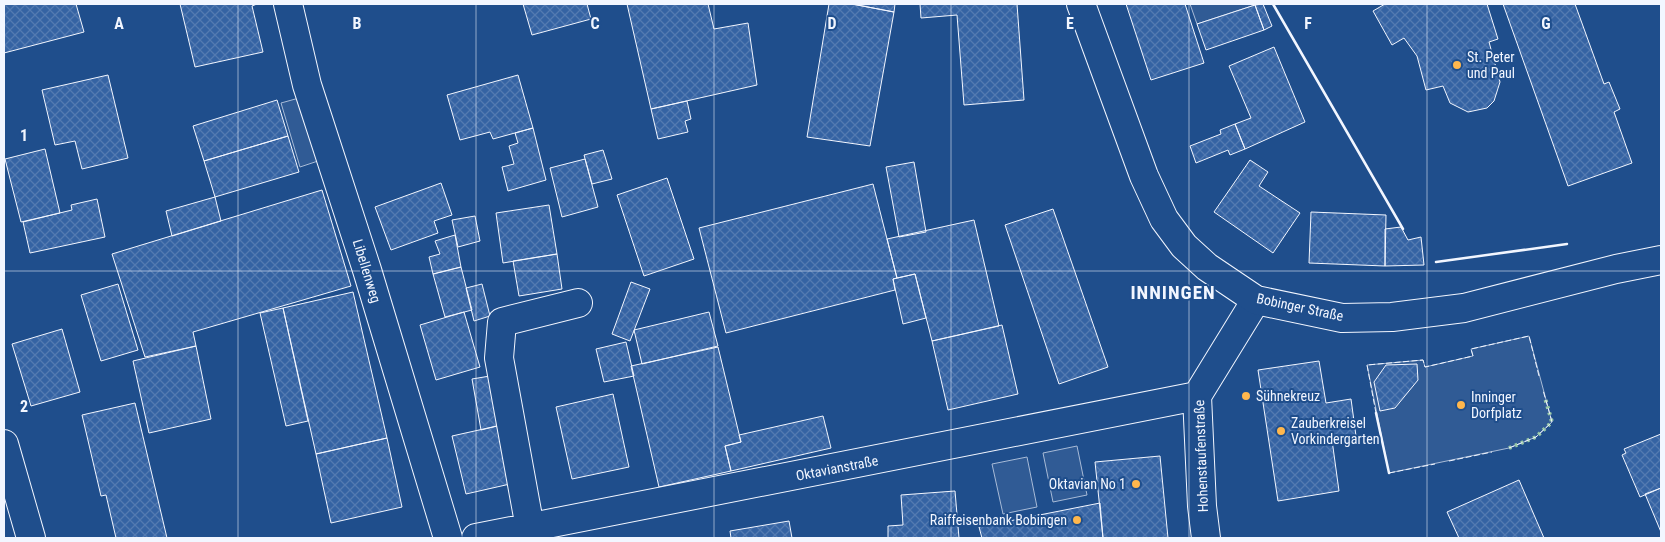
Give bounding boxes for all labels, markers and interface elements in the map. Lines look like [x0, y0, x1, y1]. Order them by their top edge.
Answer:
text: A [114, 14, 124, 33]
text: B [353, 14, 362, 33]
text: C [590, 14, 600, 33]
text: D [827, 14, 837, 33]
text: E [1066, 14, 1074, 33]
text: F [1304, 14, 1312, 33]
text: G [1541, 14, 1551, 33]
place label: St. Peter und Paul [1467, 49, 1515, 81]
marker: St. Peter und Paul [1451, 59, 1463, 71]
text: 1 [20, 126, 28, 145]
street label: Libellenweg [350, 237, 384, 305]
district label: INNINGEN [1130, 281, 1216, 304]
street label: Bobinger Straße [1255, 290, 1345, 324]
place label: Sühnekreuz [1256, 388, 1320, 404]
place label: Inninger Dorfplatz [1471, 389, 1522, 421]
marker: Sühnekreuz [1240, 390, 1252, 402]
text: 2 [20, 397, 28, 416]
street label: Hohenstaufenstraße [1191, 399, 1211, 513]
marker: Inninger Dorfplatz [1455, 399, 1467, 411]
place label: Zauberkreisel Vorkindergarten [1291, 415, 1379, 447]
marker: Zauberkreisel Vorkindergarten [1275, 425, 1287, 437]
street label: Oktavianstraße [795, 452, 880, 484]
place label: Oktavian No 1 [1049, 476, 1126, 492]
marker: Oktavian No 1 [1130, 478, 1142, 490]
place label: Raiffeisenbank Bobingen [930, 512, 1067, 528]
marker: Raiffeisenbank Bobingen [1071, 514, 1083, 526]

